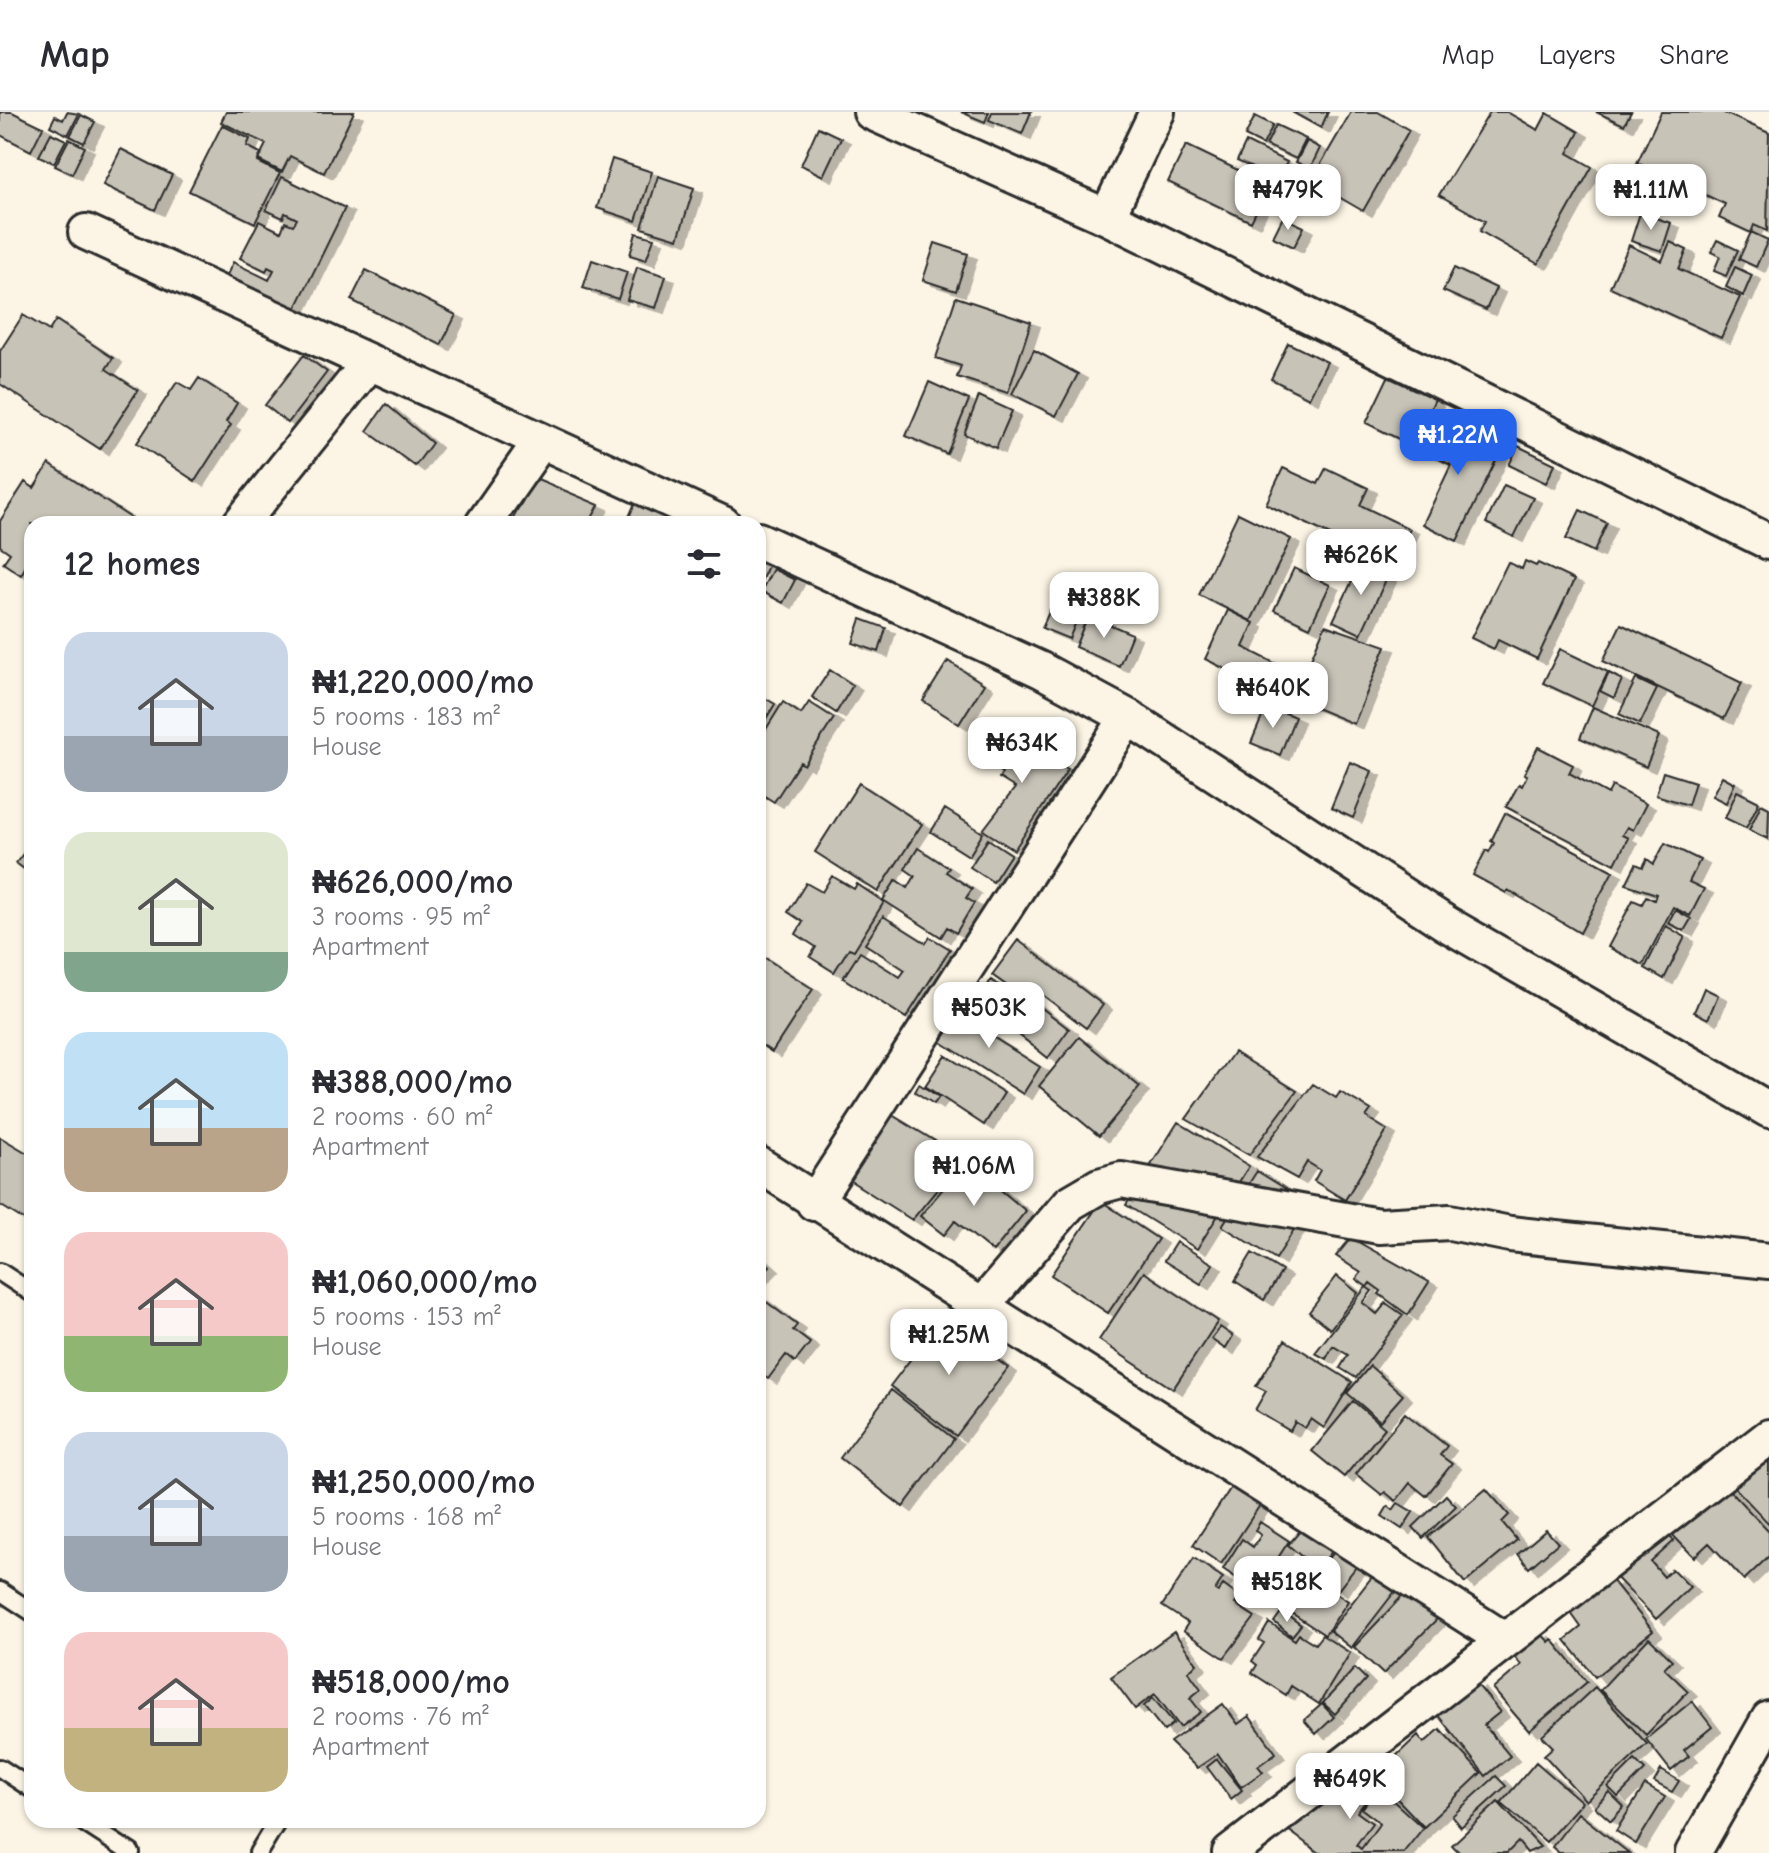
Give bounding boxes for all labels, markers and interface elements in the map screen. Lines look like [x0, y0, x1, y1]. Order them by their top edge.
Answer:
text: Map [40, 33, 110, 77]
text: Map [1442, 39, 1495, 71]
text: Layers [1539, 39, 1615, 71]
text: Share [1659, 39, 1729, 71]
pin: ₦479K [1232, 164, 1344, 232]
pin: ₦1.11M [1586, 164, 1716, 232]
text: ₦479K [1253, 175, 1323, 205]
text: ₦1.11M [1613, 175, 1689, 205]
pin: ₦1.22M [1393, 409, 1523, 477]
text: ₦1.22M [1418, 420, 1498, 450]
pin: ₦626K [1305, 529, 1417, 597]
text: ₦626K [1324, 540, 1398, 570]
icon: filters [682, 542, 726, 586]
text: 12 homes [64, 544, 200, 584]
pin: ₦388K [1048, 572, 1160, 640]
text: ₦388K [1068, 583, 1140, 613]
text: ₦1,220,000/mo [312, 662, 534, 702]
pin: ₦640K [1217, 662, 1329, 730]
icon: home [128, 664, 224, 760]
text: ₦640K [1236, 673, 1310, 703]
text: 5 rooms · 183 m² [312, 702, 500, 732]
pin: ₦634K [966, 717, 1078, 785]
text: ₦634K [986, 728, 1058, 758]
text: House [312, 732, 382, 762]
text: ₦626,000/mo [312, 862, 513, 902]
icon: home [128, 864, 224, 960]
text: 3 rooms · 95 m² [312, 902, 490, 932]
text: Apartment [312, 932, 428, 962]
pin: ₦503K [933, 982, 1045, 1050]
text: ₦503K [952, 993, 1026, 1023]
text: ₦388,000/mo [312, 1062, 513, 1102]
icon: home [128, 1064, 224, 1160]
text: 2 rooms · 60 m² [312, 1102, 493, 1132]
text: Apartment [312, 1132, 428, 1162]
pin: ₦1.06M [909, 1140, 1039, 1208]
text: ₦1.06M [932, 1151, 1016, 1181]
text: ₦1,060,000/mo [312, 1262, 537, 1302]
icon: home [128, 1264, 224, 1360]
text: 5 rooms · 153 m² [312, 1302, 501, 1332]
pin: ₦1.25M [884, 1309, 1014, 1377]
text: ₦1.25M [908, 1320, 990, 1350]
text: House [312, 1332, 382, 1362]
text: ₦1,250,000/mo [312, 1462, 535, 1502]
icon: home [128, 1464, 224, 1560]
text: 5 rooms · 168 m² [312, 1502, 501, 1532]
text: House [312, 1532, 382, 1562]
pin: ₦518K [1231, 1556, 1343, 1624]
text: ₦518K [1252, 1567, 1322, 1597]
text: ₦518,000/mo [312, 1662, 510, 1702]
icon: home [128, 1664, 224, 1760]
text: 2 rooms · 76 m² [312, 1702, 489, 1732]
text: Apartment [312, 1732, 428, 1762]
pin: ₦649K [1294, 1753, 1406, 1821]
text: ₦649K [1314, 1764, 1386, 1794]

